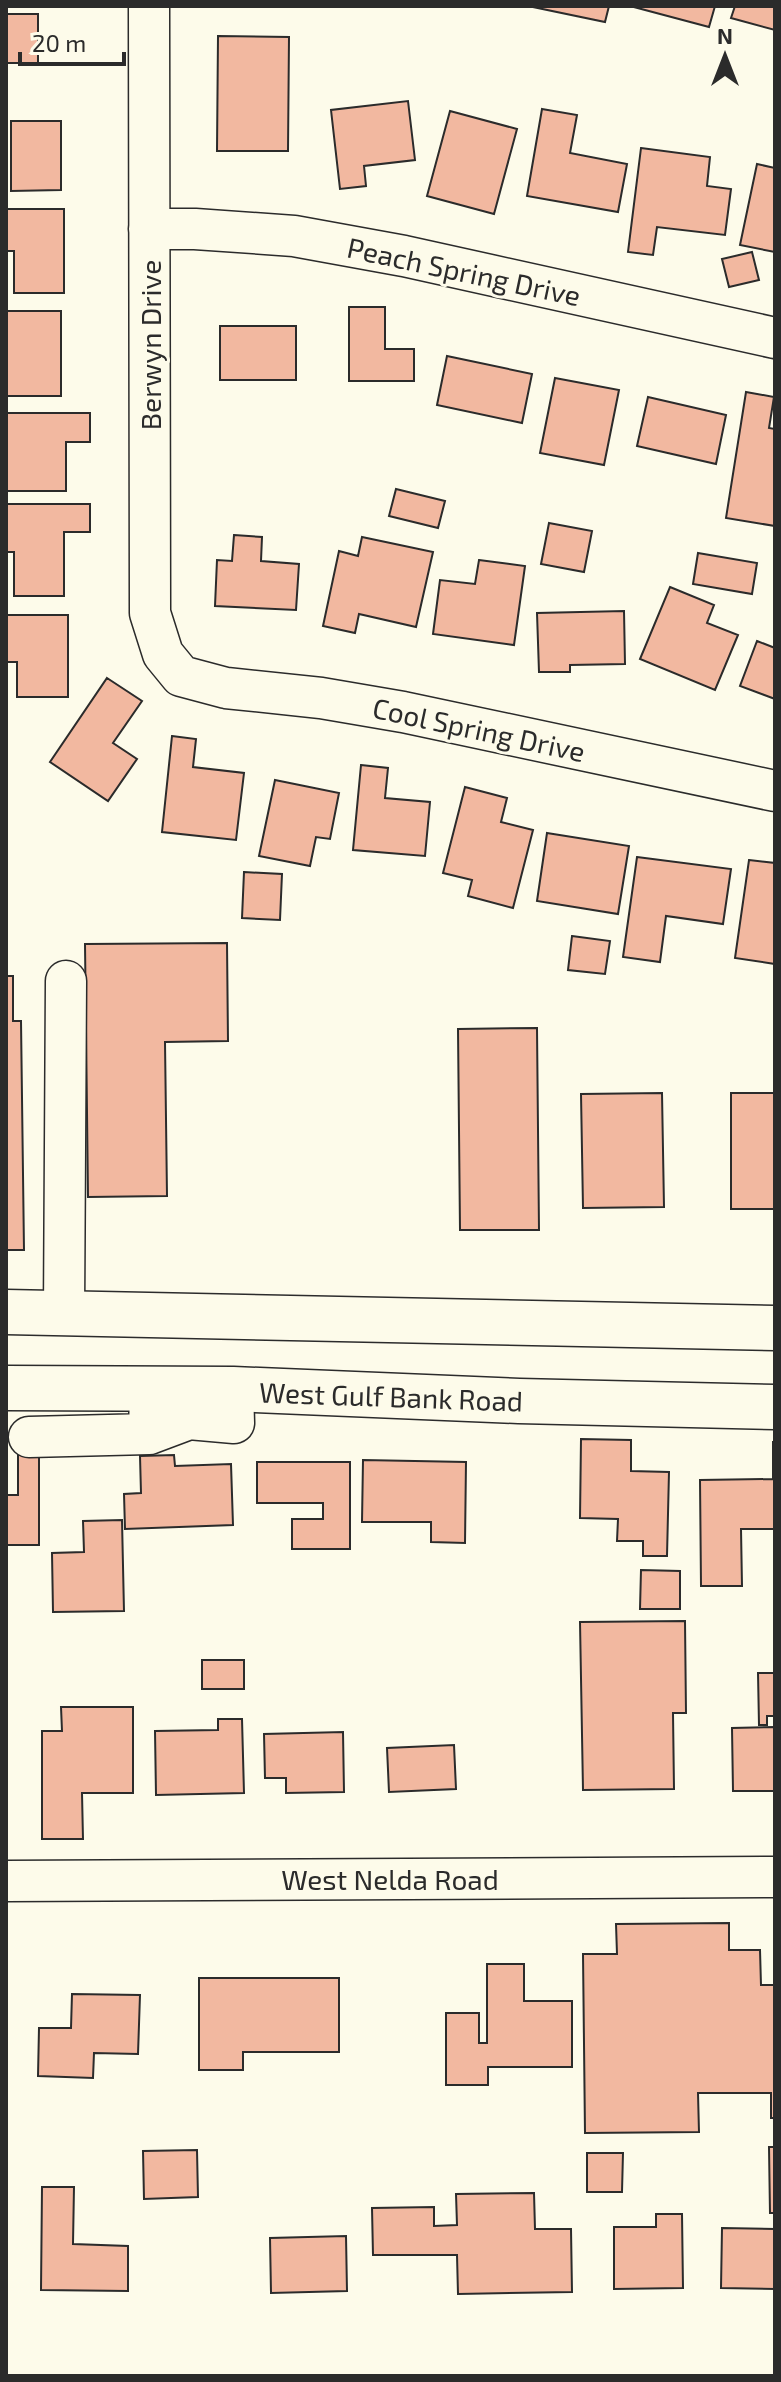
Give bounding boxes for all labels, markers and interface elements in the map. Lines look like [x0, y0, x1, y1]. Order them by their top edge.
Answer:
scale bar [20, 16, 124, 66]
north arrow [685, 16, 765, 96]
text: N [717, 22, 733, 48]
text: 20 m [32, 28, 86, 57]
street label: Peach Spring Drive [344, 230, 584, 312]
street label: Berwyn Drive [133, 260, 167, 430]
street label: Cool Spring Drive [370, 690, 588, 768]
street label: West Gulf Bank Road [258, 1374, 524, 1418]
street label: West Nelda Road [281, 1862, 499, 1896]

